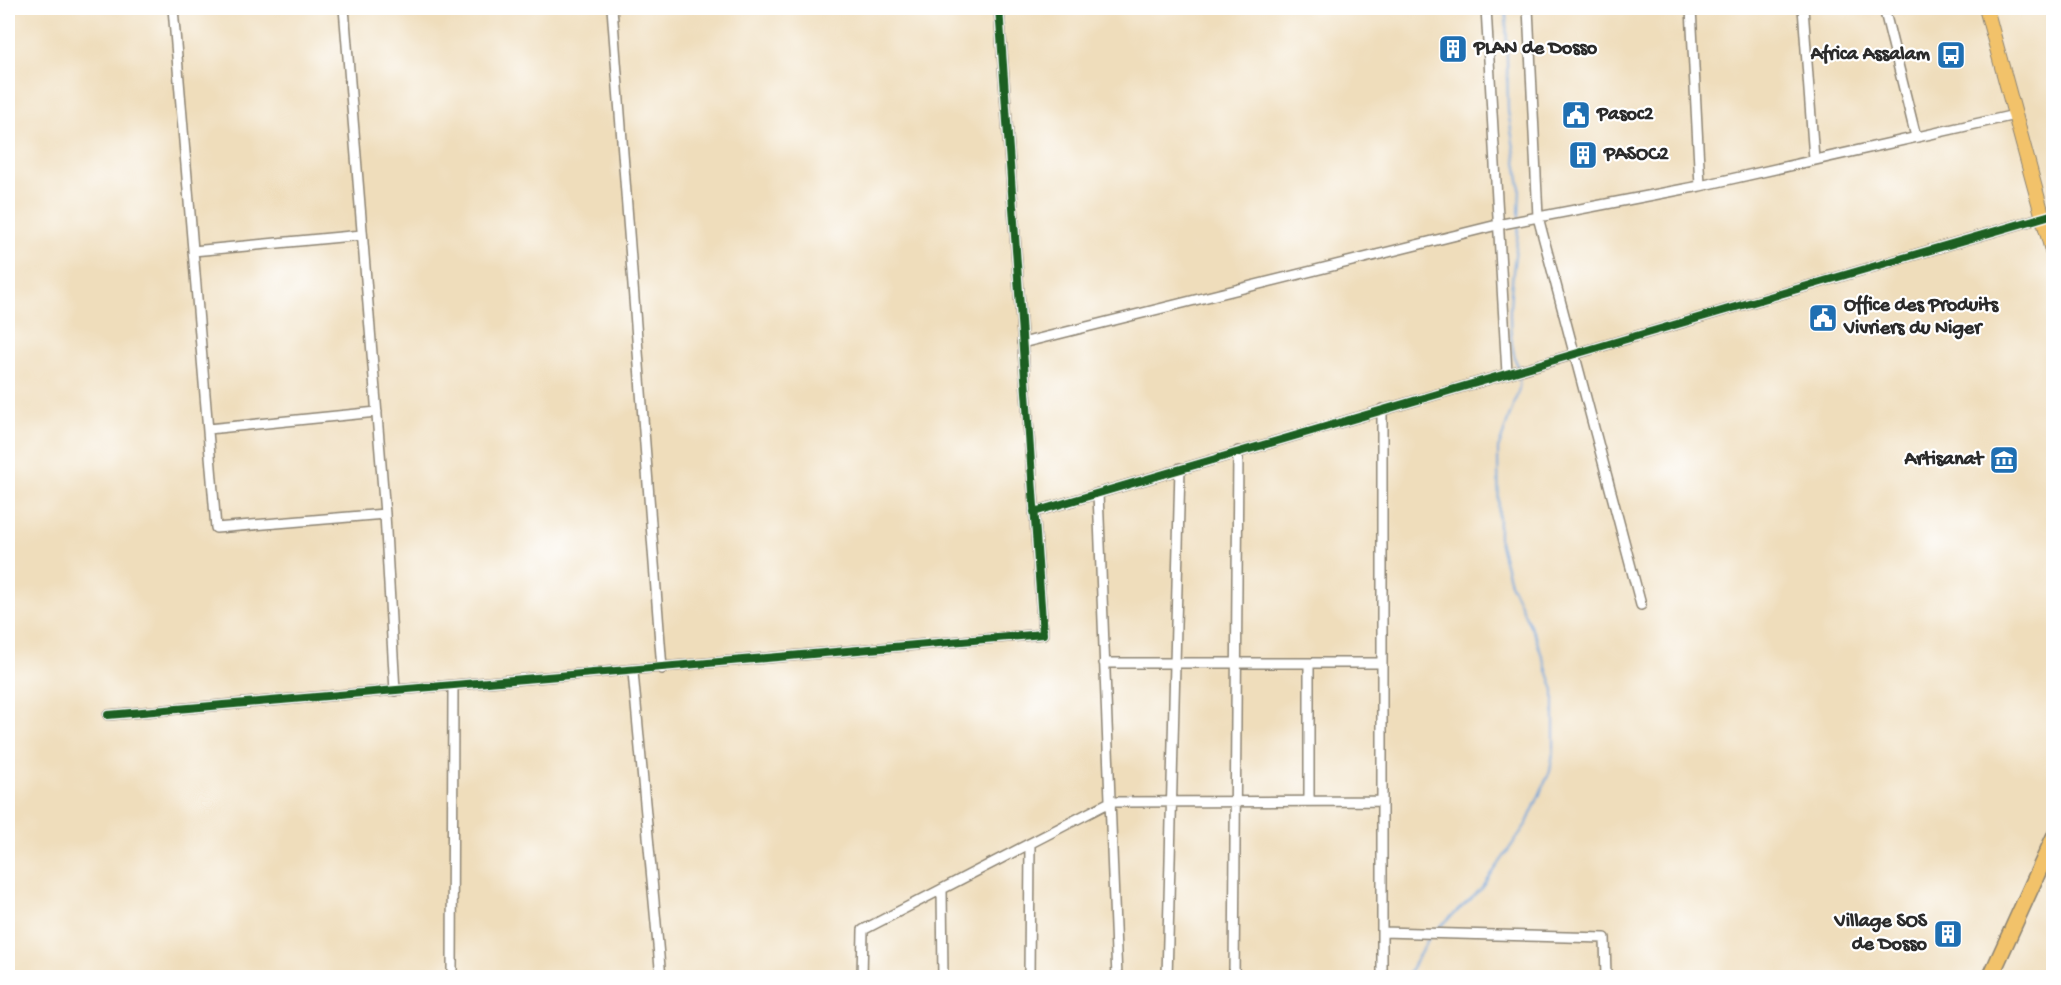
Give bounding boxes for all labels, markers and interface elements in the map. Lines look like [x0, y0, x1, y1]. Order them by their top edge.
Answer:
building icon: PLAN de Dosso [1437, 33, 1469, 65]
place label: PLAN de Dosso [1473, 38, 1598, 61]
bus stop icon: Africa Assalam [1935, 39, 1967, 71]
place label: Africa Assalam [1810, 44, 1931, 67]
public building icon: Pasoc2 [1560, 99, 1592, 131]
place label: Pasoc2 [1596, 104, 1654, 127]
building icon: PASOC2 [1567, 139, 1599, 171]
place label: PASOC2 [1603, 144, 1669, 167]
place label: Office des Produits Vivriers du Niger [1843, 294, 2000, 341]
public building icon: Office des Produits Vivriers du Niger [1807, 302, 1839, 334]
museum icon: Artisanat [1988, 444, 2020, 476]
place label: Artisanat [1903, 449, 1985, 472]
place label: Village SOS de Dosso [1834, 911, 1928, 957]
building icon: Village SOS de Dosso [1932, 918, 1964, 950]

